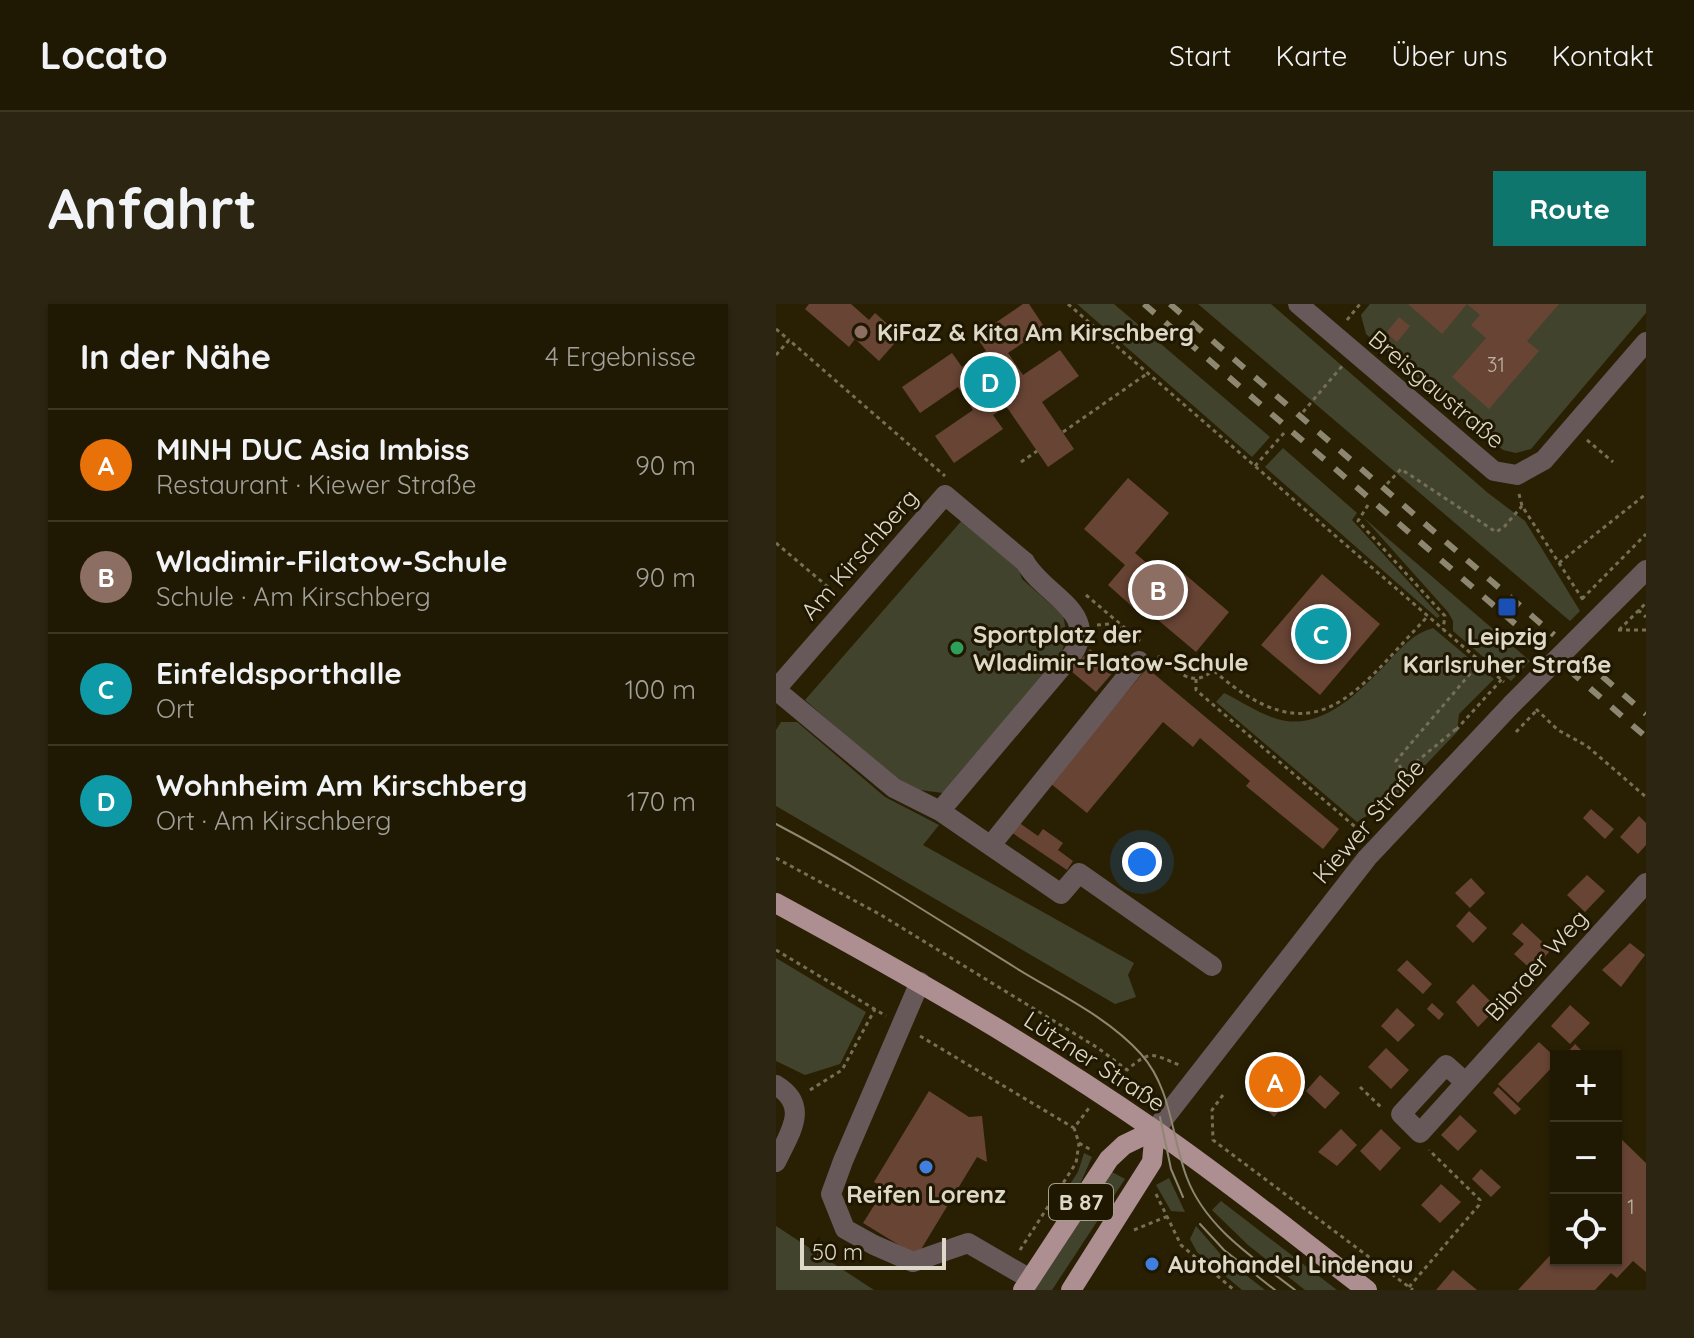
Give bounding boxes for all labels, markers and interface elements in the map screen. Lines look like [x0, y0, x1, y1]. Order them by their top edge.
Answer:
text: Locato [40, 31, 168, 79]
text: Start [1169, 38, 1231, 73]
text: Karte [1275, 38, 1347, 73]
text: Über uns [1391, 38, 1508, 73]
text: Kontakt [1552, 38, 1654, 73]
button: Route [1493, 171, 1646, 246]
text: Anfahrt [48, 173, 257, 243]
place label: KiFaZ & Kita Am Kirschberg [877, 317, 1194, 347]
marker: KiFaZ & Kita Am Kirschberg [852, 323, 870, 341]
street label: Breisgaustraße [1363, 323, 1511, 455]
text: In der Nähe [80, 335, 271, 378]
text: 4 Ergebnisse [545, 340, 696, 373]
pin: D [964, 352, 1016, 412]
house number: 31 [1487, 352, 1505, 377]
text: MINH DUC Asia Imbiss [156, 430, 469, 468]
text: A [98, 449, 114, 482]
text: 90 m [635, 449, 696, 482]
text: Restaurant · Kiewer Straße [156, 468, 476, 501]
street label: Am Kirschberg [794, 482, 924, 626]
text: Wladimir-Filatow-Schule [156, 542, 508, 580]
pin: B [1132, 560, 1184, 620]
text: B [97, 561, 115, 594]
text: 90 m [635, 561, 696, 594]
text: Schule · Am Kirschberg [156, 580, 431, 613]
marker: Leipzig Karlsruher Straße [1496, 596, 1518, 618]
pin: C [1295, 604, 1347, 664]
place label: Sportplatz der Wladimir-Flatow-Schule [973, 619, 1249, 677]
place label: Leipzig Karlsruher Straße [1403, 621, 1611, 679]
marker: Sportplatz der Wladimir-Flatow-Schule [948, 639, 966, 657]
text: Einfeldsporthalle [156, 654, 402, 692]
text: C [98, 673, 114, 706]
text: 100 m [625, 673, 696, 706]
text: Ort [156, 692, 195, 725]
street label: Kiewer Straße [1306, 752, 1430, 890]
text: Wohnheim Am Kirschberg [156, 766, 527, 804]
text: D [97, 785, 115, 818]
text: 170 m [627, 785, 696, 818]
text: Ort · Am Kirschberg [156, 804, 391, 837]
your location [1122, 842, 1162, 882]
street label: Bibraer Weg [1478, 903, 1594, 1027]
street label: Lützner Straße [1019, 1004, 1171, 1118]
map controls [1550, 1050, 1622, 1266]
button: + [1550, 1050, 1622, 1122]
pin: A [1249, 1052, 1301, 1112]
button: − [1550, 1122, 1622, 1194]
marker: Reifen Lorenz [917, 1158, 935, 1176]
place label: Reifen Lorenz [846, 1179, 1006, 1209]
road number: B 87 [1049, 1184, 1113, 1220]
button: locate [1550, 1194, 1622, 1266]
house number: 1 [1627, 1194, 1635, 1219]
scale bar [800, 1234, 946, 1270]
text: 50 m [812, 1238, 863, 1266]
place label: Autohandel Lindenau [1168, 1249, 1414, 1279]
marker: Autohandel Lindenau [1143, 1255, 1161, 1273]

